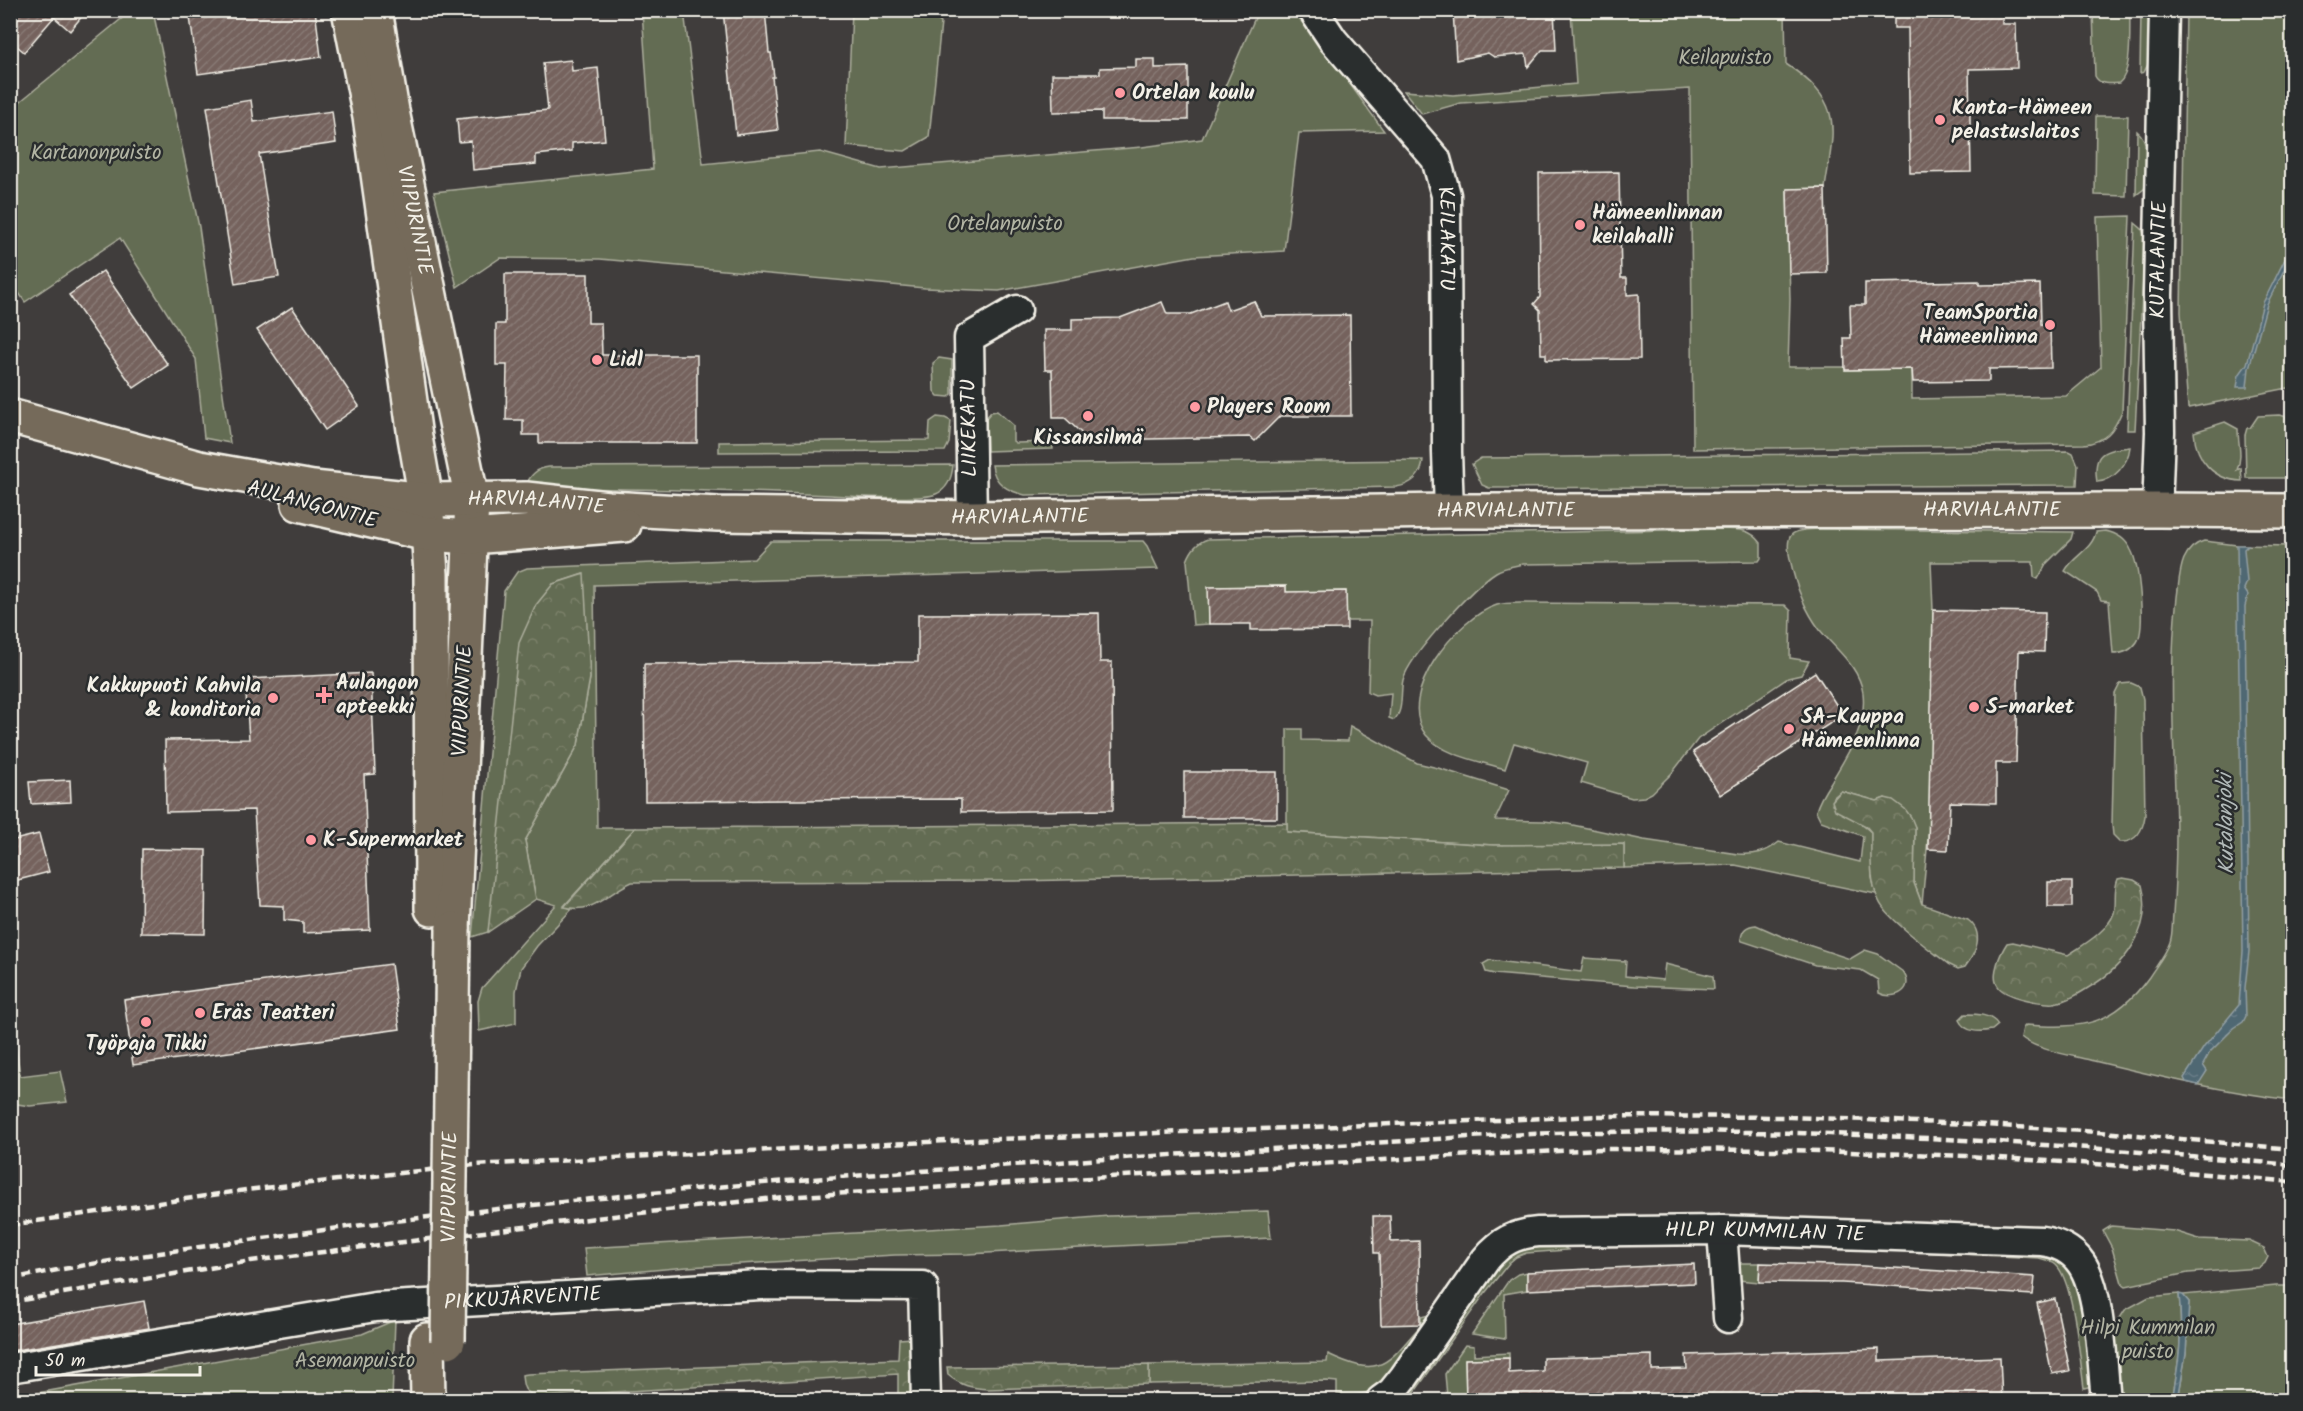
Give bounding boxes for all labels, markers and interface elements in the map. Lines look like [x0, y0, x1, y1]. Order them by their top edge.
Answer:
park label: Keilapuisto [1678, 42, 1772, 75]
place label: Ortelan koulu [1132, 77, 1255, 110]
marker: Ortelan koulu [1113, 86, 1127, 100]
place label: Kanta-Hämeen pelastuslaitos [1951, 92, 2092, 149]
marker: Kanta-Hämeen pelastuslaitos [1933, 113, 1947, 127]
park label: Kartanonpuisto [31, 137, 161, 170]
street label: VIIPURINTIE [387, 162, 442, 279]
street label: KEILAKATU [1428, 182, 1463, 291]
place label: Hämeenlinnan keilahalli [1592, 197, 1723, 254]
street label: KUTALANTIE [2141, 200, 2176, 319]
park label: Ortelanpuisto [947, 208, 1063, 241]
marker: Hämeenlinnan keilahalli [1573, 218, 1587, 232]
place label: TeamSportia Hämeenlinna [1919, 297, 2038, 354]
marker: TeamSportia Hämeenlinna [2043, 318, 2057, 332]
place label: Lidl [609, 344, 643, 377]
marker: Lidl [590, 353, 604, 367]
street label: LIIKEKATU [953, 379, 987, 477]
place label: Players Room [1207, 391, 1330, 424]
marker: Players Room [1188, 400, 1202, 414]
marker: Kissansilmä [1081, 409, 1095, 423]
place label: Kissansilmä [1034, 422, 1145, 455]
street label: AULANGONTIE [243, 472, 382, 538]
street label: HARVIALANTIE [467, 482, 608, 524]
street label: HARVIALANTIE [1437, 494, 1576, 528]
street label: HARVIALANTIE [1923, 494, 2062, 527]
street label: HARVIALANTIE [951, 500, 1090, 535]
street label: VIIPURINTIE [444, 644, 482, 757]
place label: Aulangon apteekki [336, 667, 419, 724]
place label: Kakkupuoti Kahvila & konditoria [87, 670, 261, 727]
marker: Aulangon apteekki [317, 688, 331, 702]
marker: Kakkupuoti Kahvila & konditoria [266, 691, 280, 705]
place label: S-market [1986, 691, 2075, 724]
marker: S-market [1967, 700, 1981, 714]
place label: SA-Kauppa Hämeenlinna [1801, 701, 1920, 758]
marker: SA-Kauppa Hämeenlinna [1782, 722, 1796, 736]
water label: Kutalanjoki [2209, 768, 2245, 875]
place label: K-Supermarket [323, 824, 464, 857]
marker: K-Supermarket [304, 833, 318, 847]
place label: Eräs Teatteri [212, 997, 335, 1030]
marker: Eräs Teatteri [193, 1006, 207, 1020]
marker: Työpaja Tikki [139, 1015, 153, 1029]
place label: Työpaja Tikki [85, 1028, 207, 1061]
street label: VIIPURINTIE [433, 1130, 467, 1243]
street label: HILPI KUMMILAN TIE [1665, 1213, 1866, 1251]
street label: PIKKUJÄRVENTIE [443, 1278, 603, 1320]
park label: Hilpi Kummilan puisto [2081, 1312, 2215, 1369]
scale bar [36, 1339, 200, 1377]
park label: Asemanpuisto [295, 1345, 415, 1378]
text: 50 m [45, 1347, 85, 1376]

